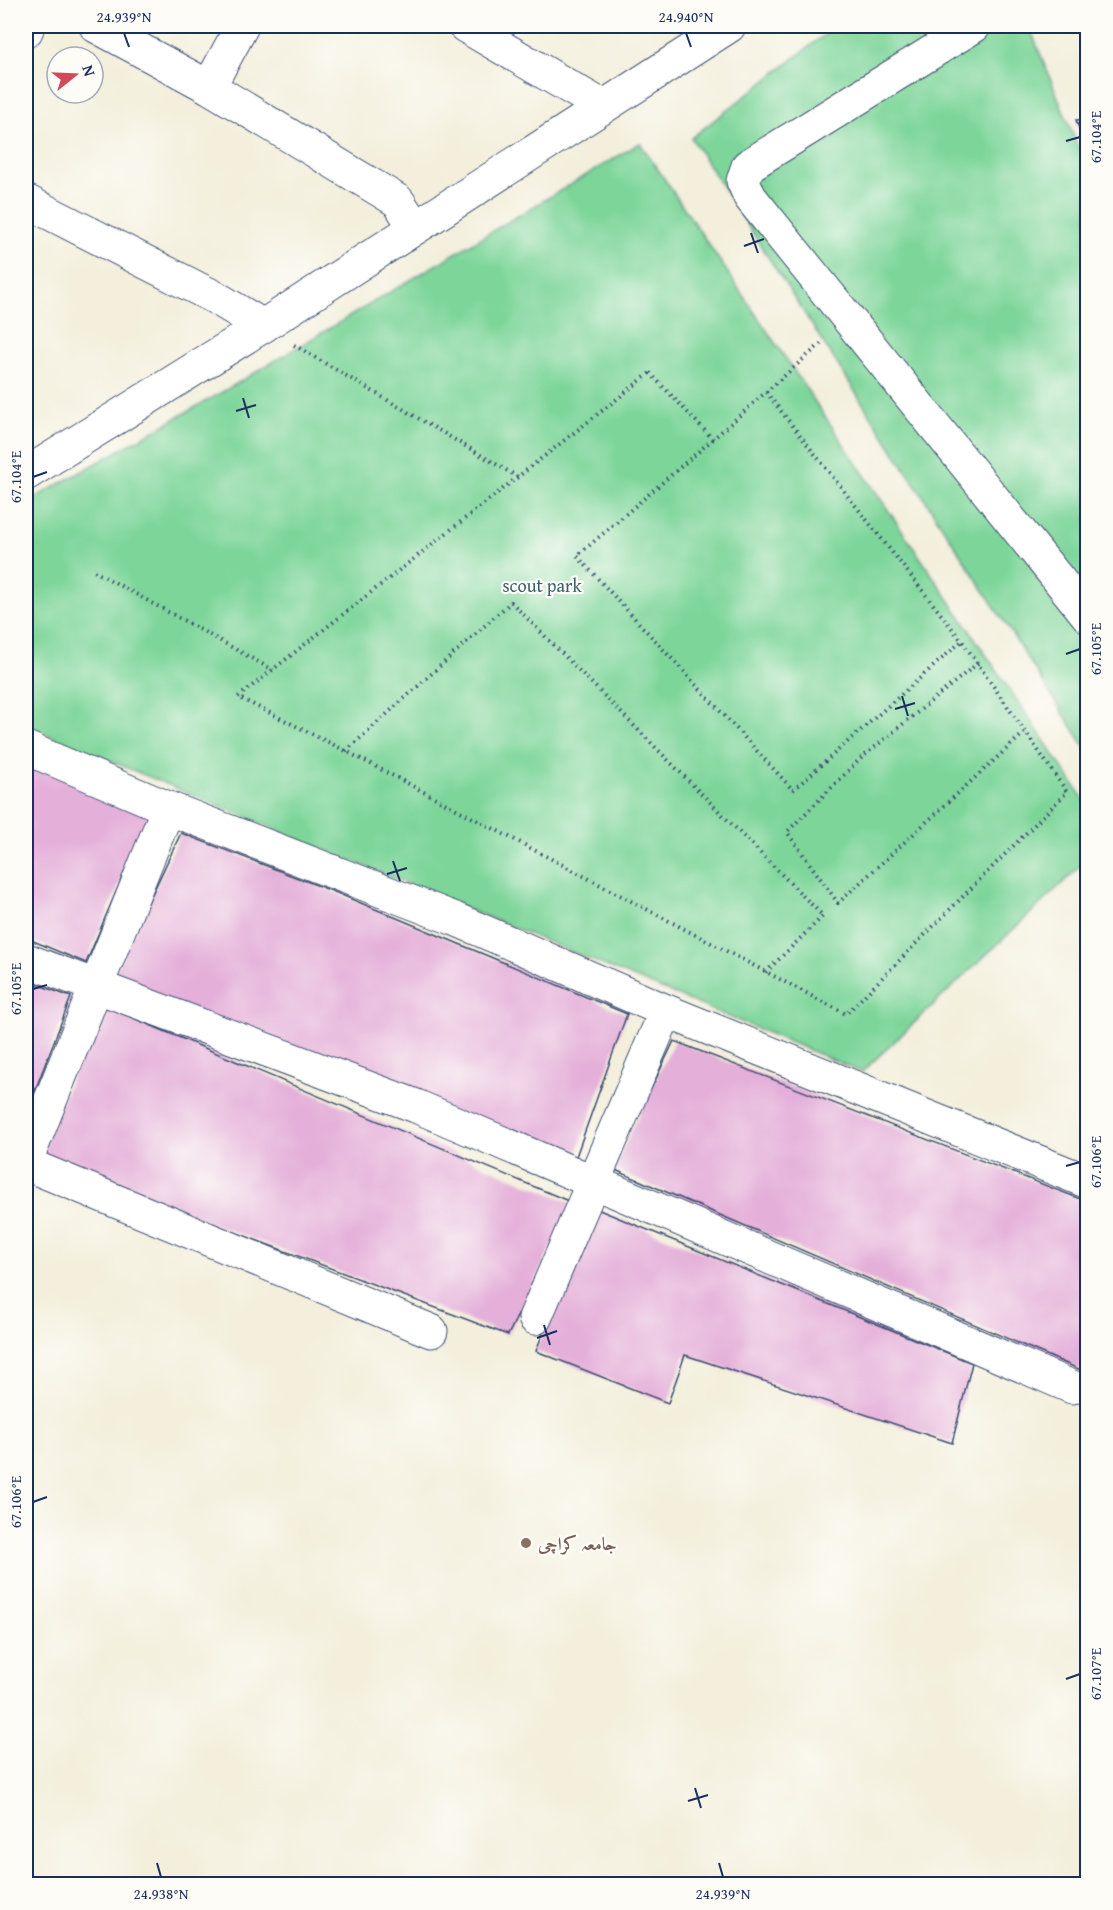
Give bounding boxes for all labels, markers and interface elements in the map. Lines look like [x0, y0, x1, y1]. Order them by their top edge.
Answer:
text: 24.939°N [97, 6, 152, 27]
text: 24.940°N [659, 6, 714, 27]
north arrow [45, 45, 105, 105]
text: N [76, 62, 102, 79]
text: 67.104°E [1085, 110, 1106, 163]
text: 67.104°E [5, 450, 26, 503]
park label: scout park [502, 572, 582, 599]
text: 67.105°E [1085, 622, 1106, 675]
text: 67.105°E [5, 962, 26, 1015]
text: 67.106°E [1085, 1135, 1106, 1188]
text: 67.106°E [5, 1475, 26, 1528]
place label: جامعہ کراچی [537, 1530, 617, 1557]
marker: جامعہ کراچی [519, 1536, 533, 1550]
text: 67.107°E [1085, 1647, 1106, 1700]
text: 24.938°N [134, 1883, 189, 1904]
text: 24.939°N [696, 1883, 751, 1904]

